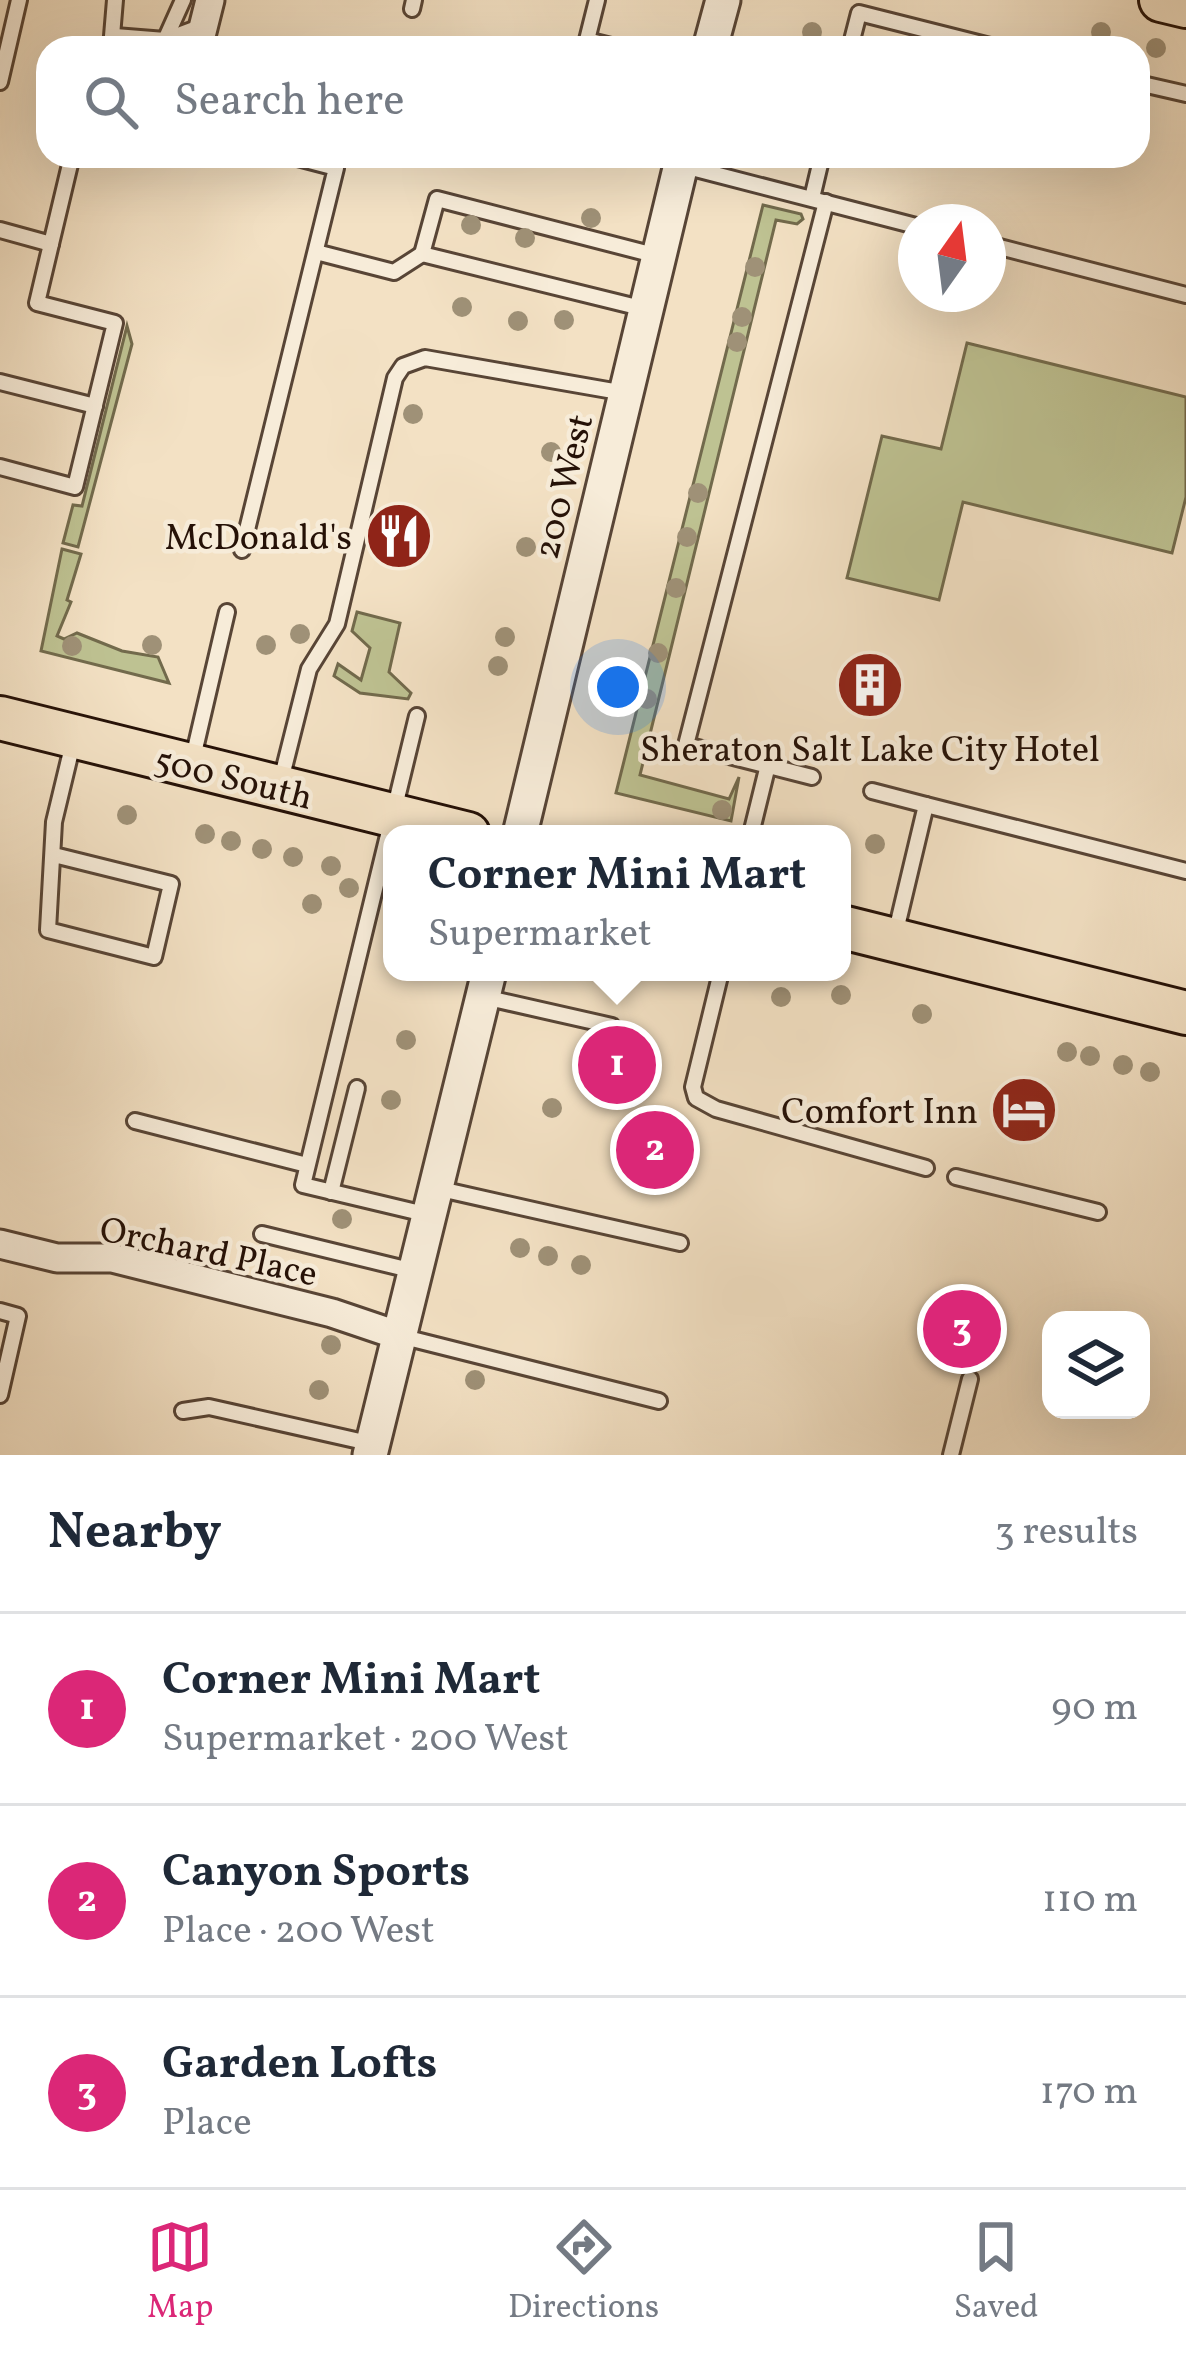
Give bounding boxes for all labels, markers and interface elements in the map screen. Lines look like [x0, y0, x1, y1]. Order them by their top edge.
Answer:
search box [36, 36, 1150, 168]
icon: search [78, 69, 144, 135]
text: Search here [174, 71, 405, 134]
north arrow [898, 204, 1006, 312]
street label: 200 West [524, 409, 608, 565]
restaurant icon: McDonald's [364, 501, 434, 571]
place label: McDonald's [165, 515, 352, 565]
building icon: Sheraton Salt Lake City Hotel [835, 650, 905, 720]
your location [588, 657, 648, 717]
place label: Sheraton Salt Lake City Hotel [640, 727, 1100, 777]
street label: 500 South [149, 737, 317, 825]
popup [383, 825, 851, 981]
text: Corner Mini Mart [428, 845, 806, 908]
text: Supermarket [428, 908, 652, 962]
pin: 1 [578, 1020, 656, 1110]
hotel icon: Comfort Inn [989, 1075, 1059, 1145]
place label: Comfort Inn [781, 1089, 978, 1139]
pin: 2 [616, 1105, 694, 1195]
street label: Orchard Place [95, 1206, 322, 1301]
pin: 3 [923, 1284, 1001, 1374]
map controls [1042, 1311, 1150, 1419]
button: layers [1042, 1311, 1150, 1419]
text: Nearby [48, 1498, 222, 1569]
text: 3 results [995, 1506, 1138, 1560]
text: Corner Mini Mart [162, 1650, 540, 1713]
text: 1 [79, 1682, 95, 1736]
text: 90 m [1051, 1682, 1138, 1736]
text: Supermarket · 200 West [162, 1713, 569, 1767]
text: Canyon Sports [162, 1842, 470, 1905]
text: 2 [77, 1874, 97, 1928]
text: 110 m [1042, 1874, 1138, 1928]
text: Place · 200 West [162, 1905, 435, 1959]
text: Garden Lofts [162, 2034, 437, 2097]
text: 3 [77, 2066, 97, 2120]
text: 170 m [1040, 2066, 1138, 2120]
text: Place [162, 2097, 252, 2151]
tab: Map [147, 2214, 213, 2332]
tab: Directions [508, 2214, 659, 2332]
tab: Saved [954, 2214, 1039, 2332]

